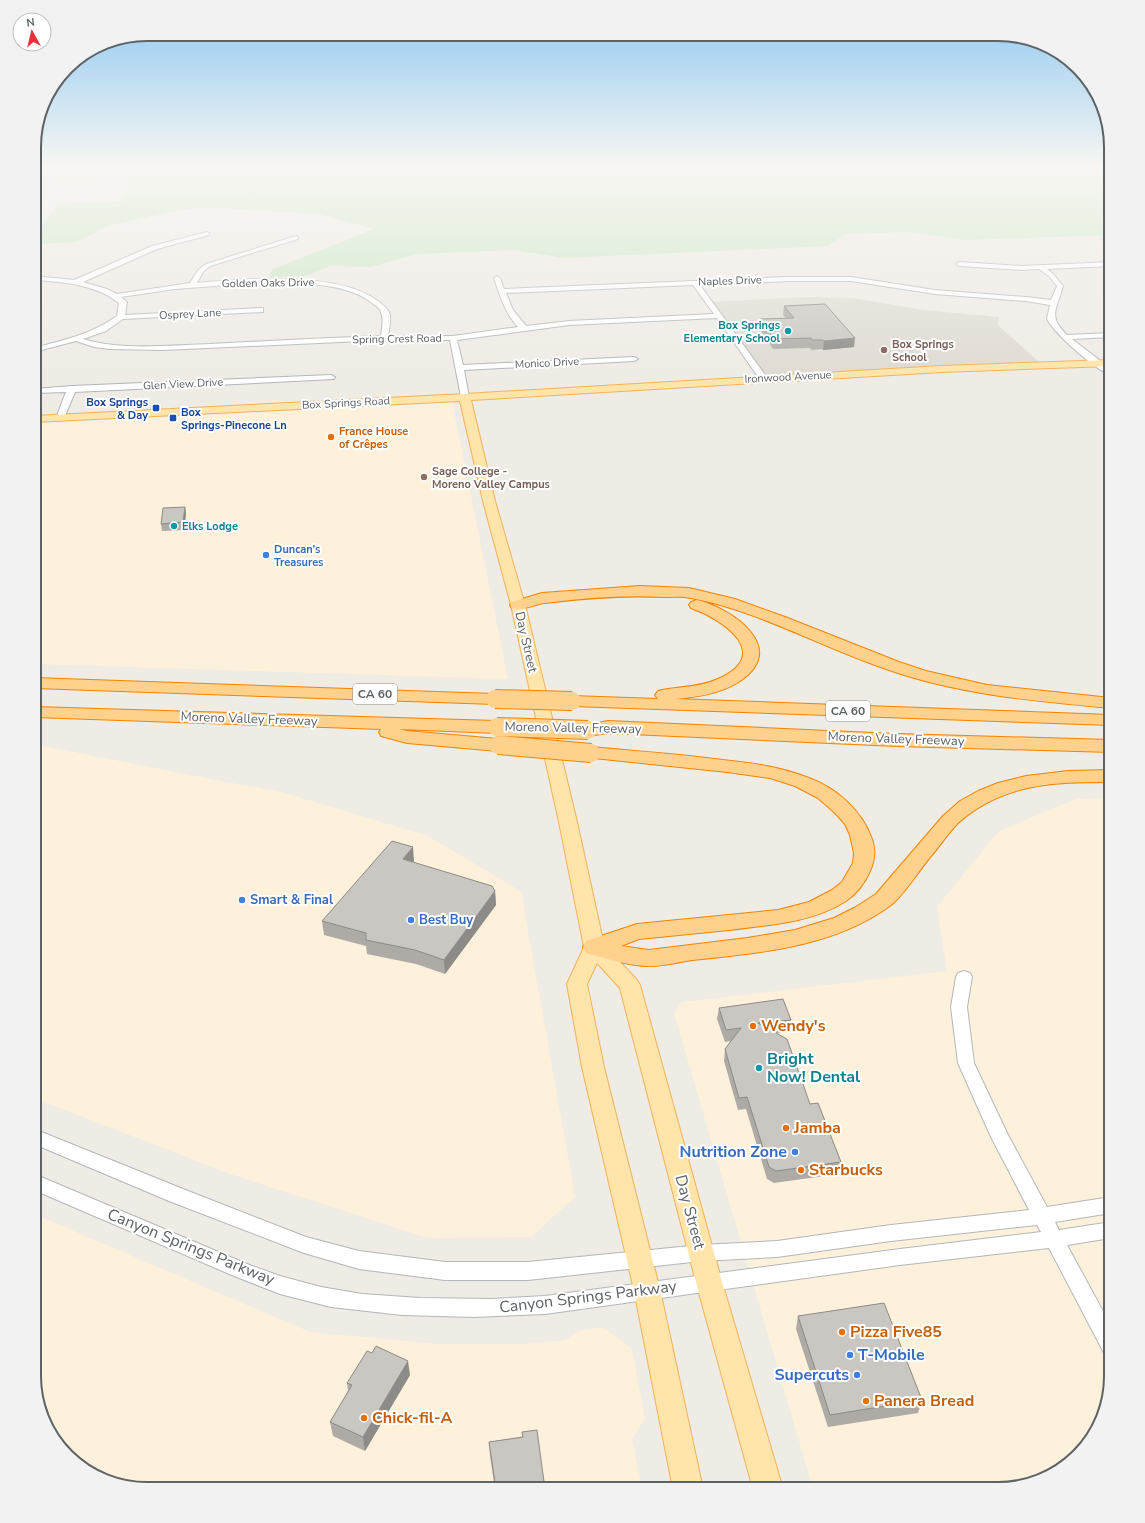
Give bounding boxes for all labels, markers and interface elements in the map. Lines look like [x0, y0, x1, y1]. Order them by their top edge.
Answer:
north arrow [12, 12, 52, 52]
text: N [26, 15, 36, 31]
street label: Naples Drive [698, 272, 762, 290]
street label: Golden Oaks Drive [222, 275, 315, 291]
street label: Osprey Lane [159, 305, 222, 323]
place label: Box Springs Elementary School [684, 318, 780, 346]
marker: Box Springs Elementary School [783, 326, 793, 336]
street label: Spring Crest Road [352, 331, 442, 347]
place label: Box Springs School [892, 337, 954, 365]
marker: Box Springs School [879, 345, 889, 355]
street label: Monico Drive [514, 354, 580, 372]
street label: Ironwood Avenue [744, 367, 832, 387]
street label: Glen View Drive [143, 374, 224, 394]
street label: Box Springs Road [302, 393, 390, 413]
place label: Box Springs & Day [86, 395, 148, 423]
marker: Box Springs & Day [151, 403, 161, 413]
place label: Box Springs-Pinecone Ln [181, 405, 287, 433]
marker: Box Springs-Pinecone Ln [168, 413, 178, 423]
place label: France House of Crêpes [339, 424, 408, 452]
marker: France House of Crêpes [326, 432, 336, 442]
place label: Sage College - Moreno Valley Campus [432, 464, 550, 492]
marker: Sage College - Moreno Valley Campus [419, 472, 429, 482]
place label: Elks Lodge [182, 519, 238, 534]
marker: Elks Lodge [169, 521, 179, 531]
place label: Duncan’s Treasures [274, 542, 323, 570]
marker: Duncan’s Treasures [261, 550, 271, 560]
street label: Day Street [510, 610, 542, 675]
road number: CA 60 [353, 684, 397, 704]
road number: CA 60 [826, 701, 870, 721]
street label: Moreno Valley Freeway [180, 708, 318, 730]
street label: Moreno Valley Freeway [504, 718, 642, 738]
street label: Moreno Valley Freeway [827, 728, 965, 750]
place label: Smart & Final [250, 891, 334, 909]
marker: Smart & Final [237, 895, 247, 905]
place label: Best Buy [419, 911, 473, 929]
marker: Best Buy [406, 915, 416, 925]
place label: Wendy's [761, 1015, 826, 1037]
marker: Wendy's [748, 1021, 758, 1031]
place label: Bright Now! Dental [767, 1048, 860, 1088]
marker: Bright Now! Dental [754, 1063, 764, 1073]
place label: Jamba [793, 1117, 841, 1139]
marker: Jamba [781, 1123, 791, 1133]
place label: Nutrition Zone [679, 1141, 787, 1163]
marker: Nutrition Zone [790, 1147, 800, 1157]
place label: Starbucks [809, 1159, 883, 1181]
marker: Starbucks [796, 1165, 806, 1175]
street label: Day Street [670, 1172, 711, 1252]
street label: Canyon Springs Parkway [104, 1203, 279, 1291]
street label: Canyon Springs Parkway [498, 1275, 679, 1319]
place label: Pizza Five85 [850, 1321, 942, 1343]
marker: Pizza Five85 [837, 1327, 847, 1337]
place label: T-Mobile [858, 1344, 925, 1366]
marker: T-Mobile [845, 1350, 855, 1360]
place label: Supercuts [774, 1364, 849, 1386]
marker: Supercuts [852, 1370, 862, 1380]
place label: Panera Bread [874, 1390, 974, 1412]
marker: Panera Bread [861, 1396, 871, 1406]
place label: Chick-fil-A [372, 1407, 452, 1429]
marker: Chick-fil-A [359, 1413, 369, 1423]

